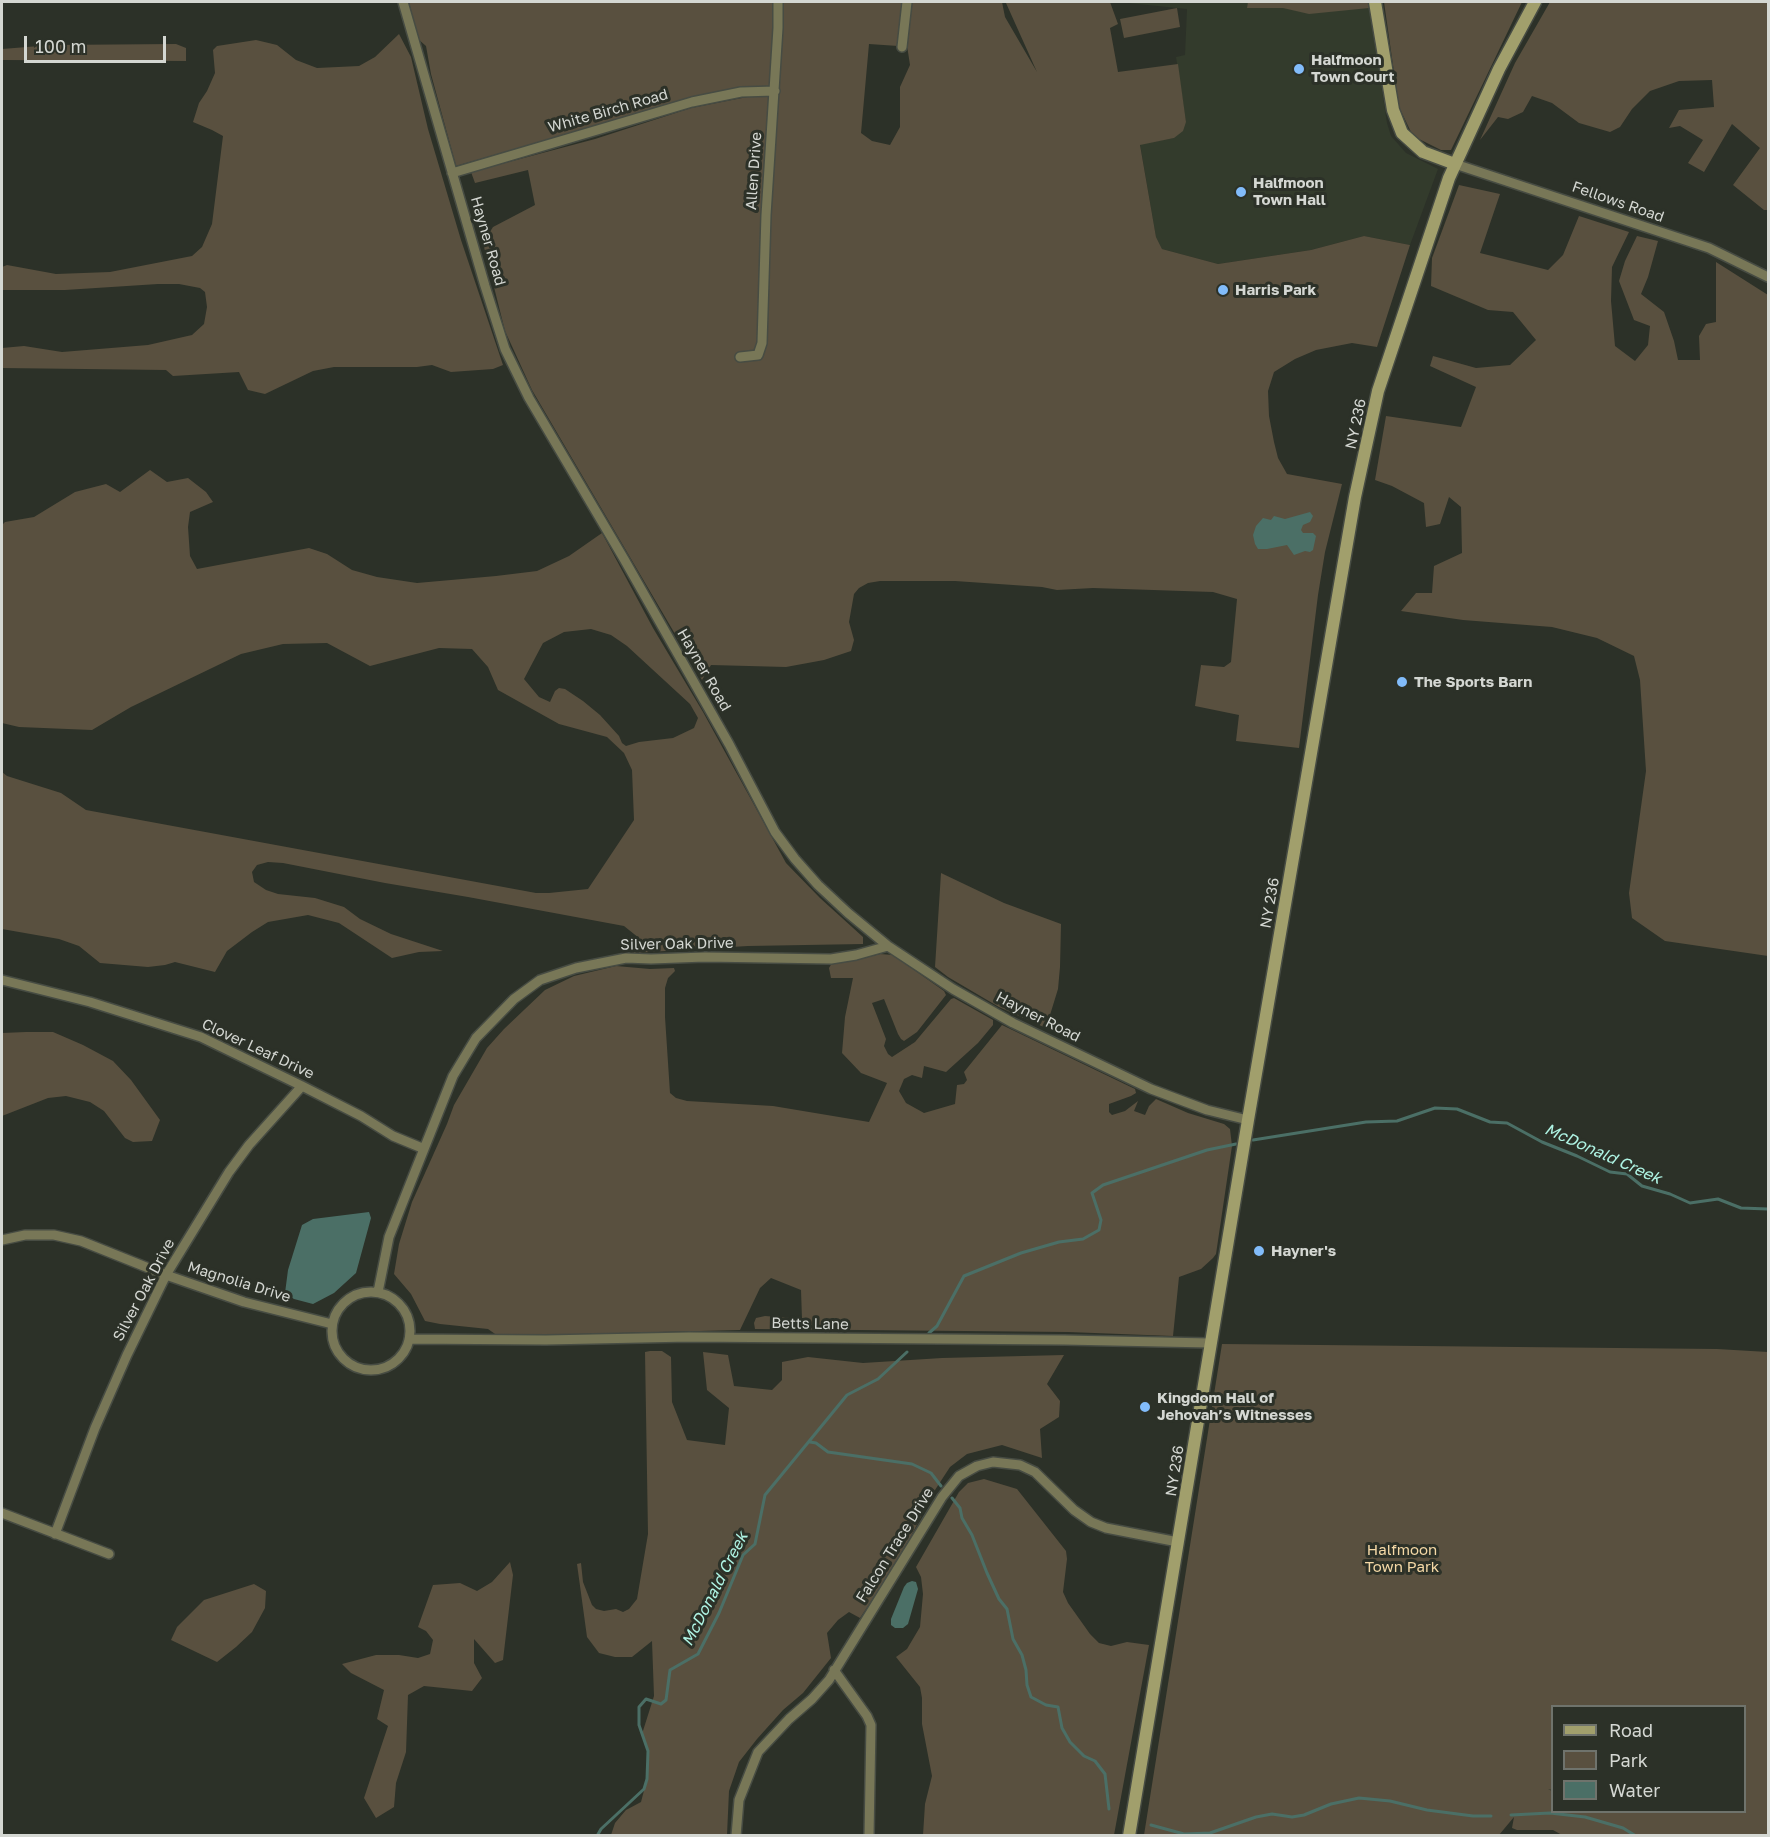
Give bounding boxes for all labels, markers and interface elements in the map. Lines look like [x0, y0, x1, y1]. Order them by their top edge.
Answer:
scale bar [27, 24, 170, 62]
text: 100 m [35, 35, 86, 57]
place label: Halfmoon Town Court [1311, 51, 1394, 86]
marker: Halfmoon Town Court [1292, 62, 1306, 76]
street label: White Birch Road [546, 85, 670, 137]
street label: Allen Drive [742, 131, 766, 211]
place label: Halfmoon Town Hall [1253, 174, 1326, 209]
street label: Fellows Road [1570, 178, 1666, 226]
marker: Halfmoon Town Hall [1234, 185, 1248, 199]
street label: Hayner Road [467, 194, 509, 288]
place label: Harris Park [1235, 281, 1316, 299]
marker: Harris Park [1216, 283, 1230, 297]
street label: NY 236 [1342, 397, 1370, 451]
street label: Hayner Road [673, 626, 735, 714]
place label: The Sports Barn [1414, 673, 1532, 691]
marker: The Sports Barn [1395, 675, 1409, 689]
street label: NY 236 [1257, 876, 1283, 930]
street label: Silver Oak Drive [620, 934, 734, 954]
street label: Hayner Road [993, 988, 1083, 1046]
street label: Clover Leaf Drive [199, 1015, 317, 1083]
water label: McDonald Creek [1542, 1120, 1664, 1188]
street label: Silver Oak Drive [109, 1236, 179, 1344]
place label: Hayner's [1271, 1242, 1336, 1260]
marker: Hayner's [1252, 1244, 1266, 1258]
street label: Magnolia Drive [185, 1258, 293, 1306]
street label: Betts Lane [771, 1314, 849, 1334]
place label: Kingdom Hall of Jehovah’s Witnesses [1157, 1389, 1312, 1424]
marker: Kingdom Hall of Jehovah’s Witnesses [1138, 1400, 1152, 1414]
street label: NY 236 [1162, 1444, 1188, 1498]
street label: Falcon Trace Drive [852, 1484, 938, 1606]
water label: McDonald Creek [678, 1529, 752, 1649]
park label: Halfmoon Town Park [1365, 1541, 1439, 1576]
legend [1551, 1705, 1746, 1813]
text: Road [1609, 1719, 1653, 1741]
text: Park [1609, 1749, 1648, 1771]
text: Water [1609, 1779, 1660, 1801]

